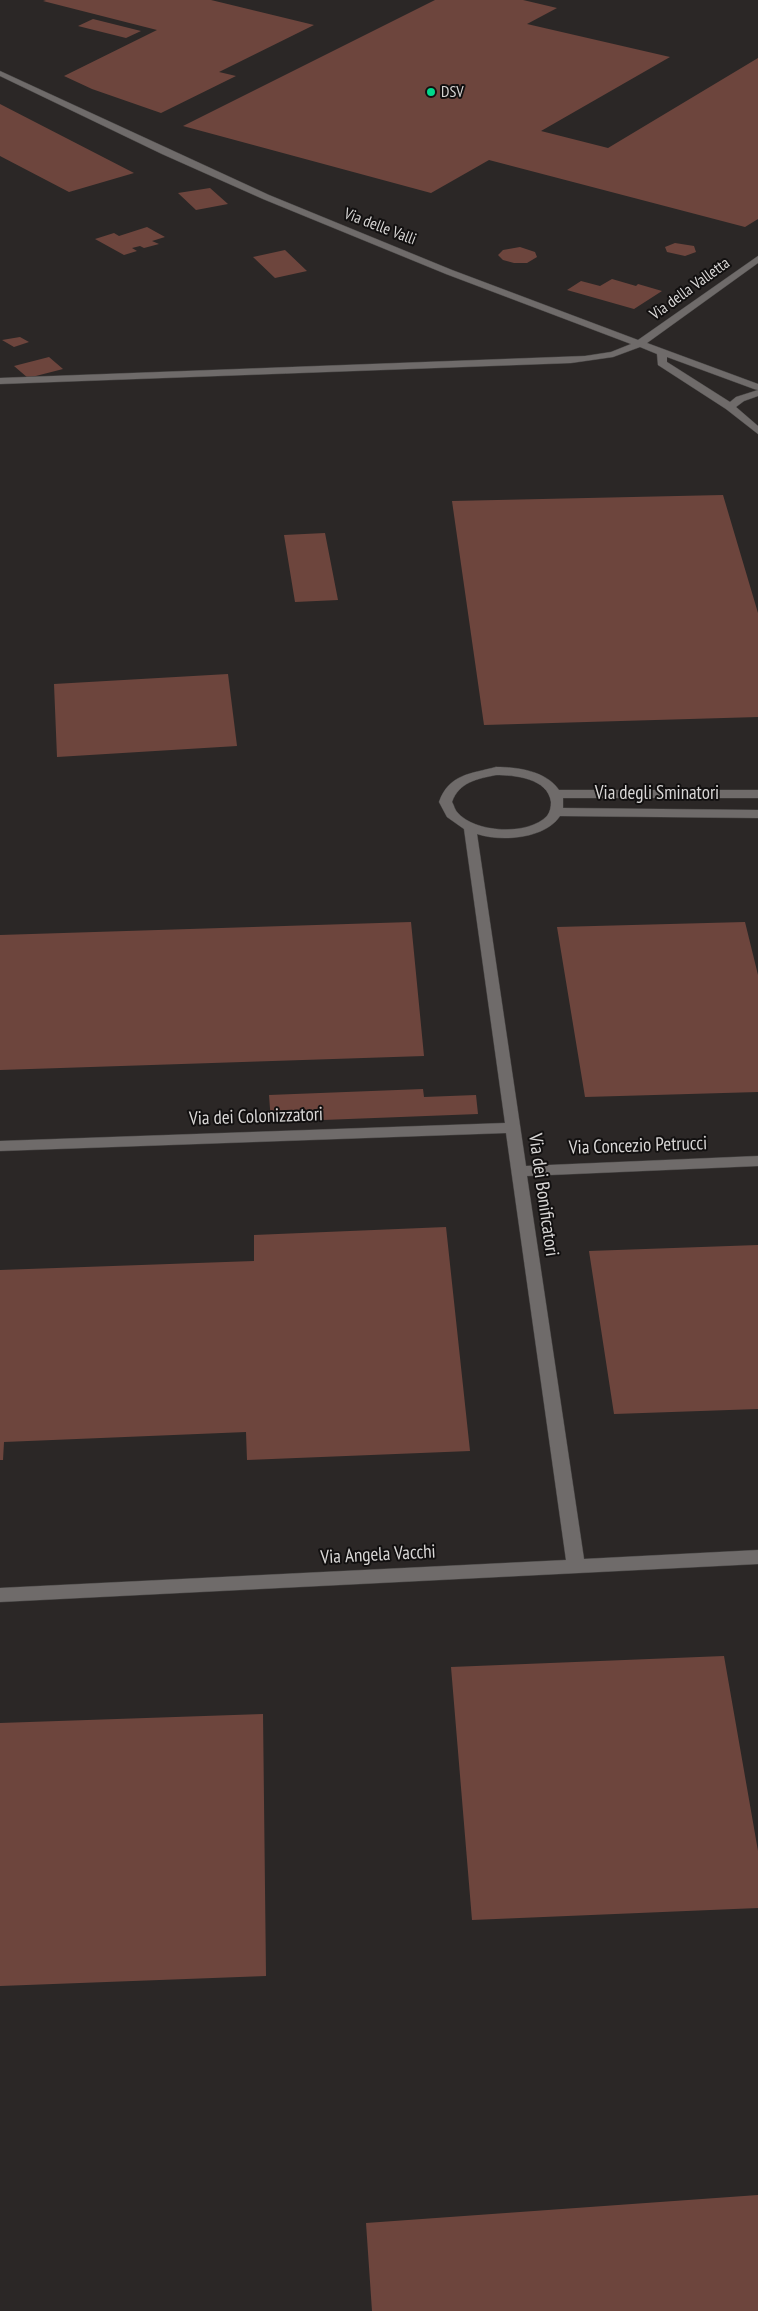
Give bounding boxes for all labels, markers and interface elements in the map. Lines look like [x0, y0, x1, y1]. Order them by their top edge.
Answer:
place label: DSV [441, 82, 464, 102]
marker: DSV [425, 86, 437, 98]
street label: Via delle Valli [341, 204, 419, 250]
street label: Via della Valletta [646, 254, 734, 324]
street label: Via degli Sminatori [595, 783, 719, 805]
street label: Via dei Colonizzatori [189, 1103, 323, 1131]
street label: Via dei Bonificatori [523, 1132, 563, 1258]
street label: Via Concezio Petrucci [568, 1132, 708, 1160]
street label: Via Angela Vacchi [320, 1541, 436, 1569]

